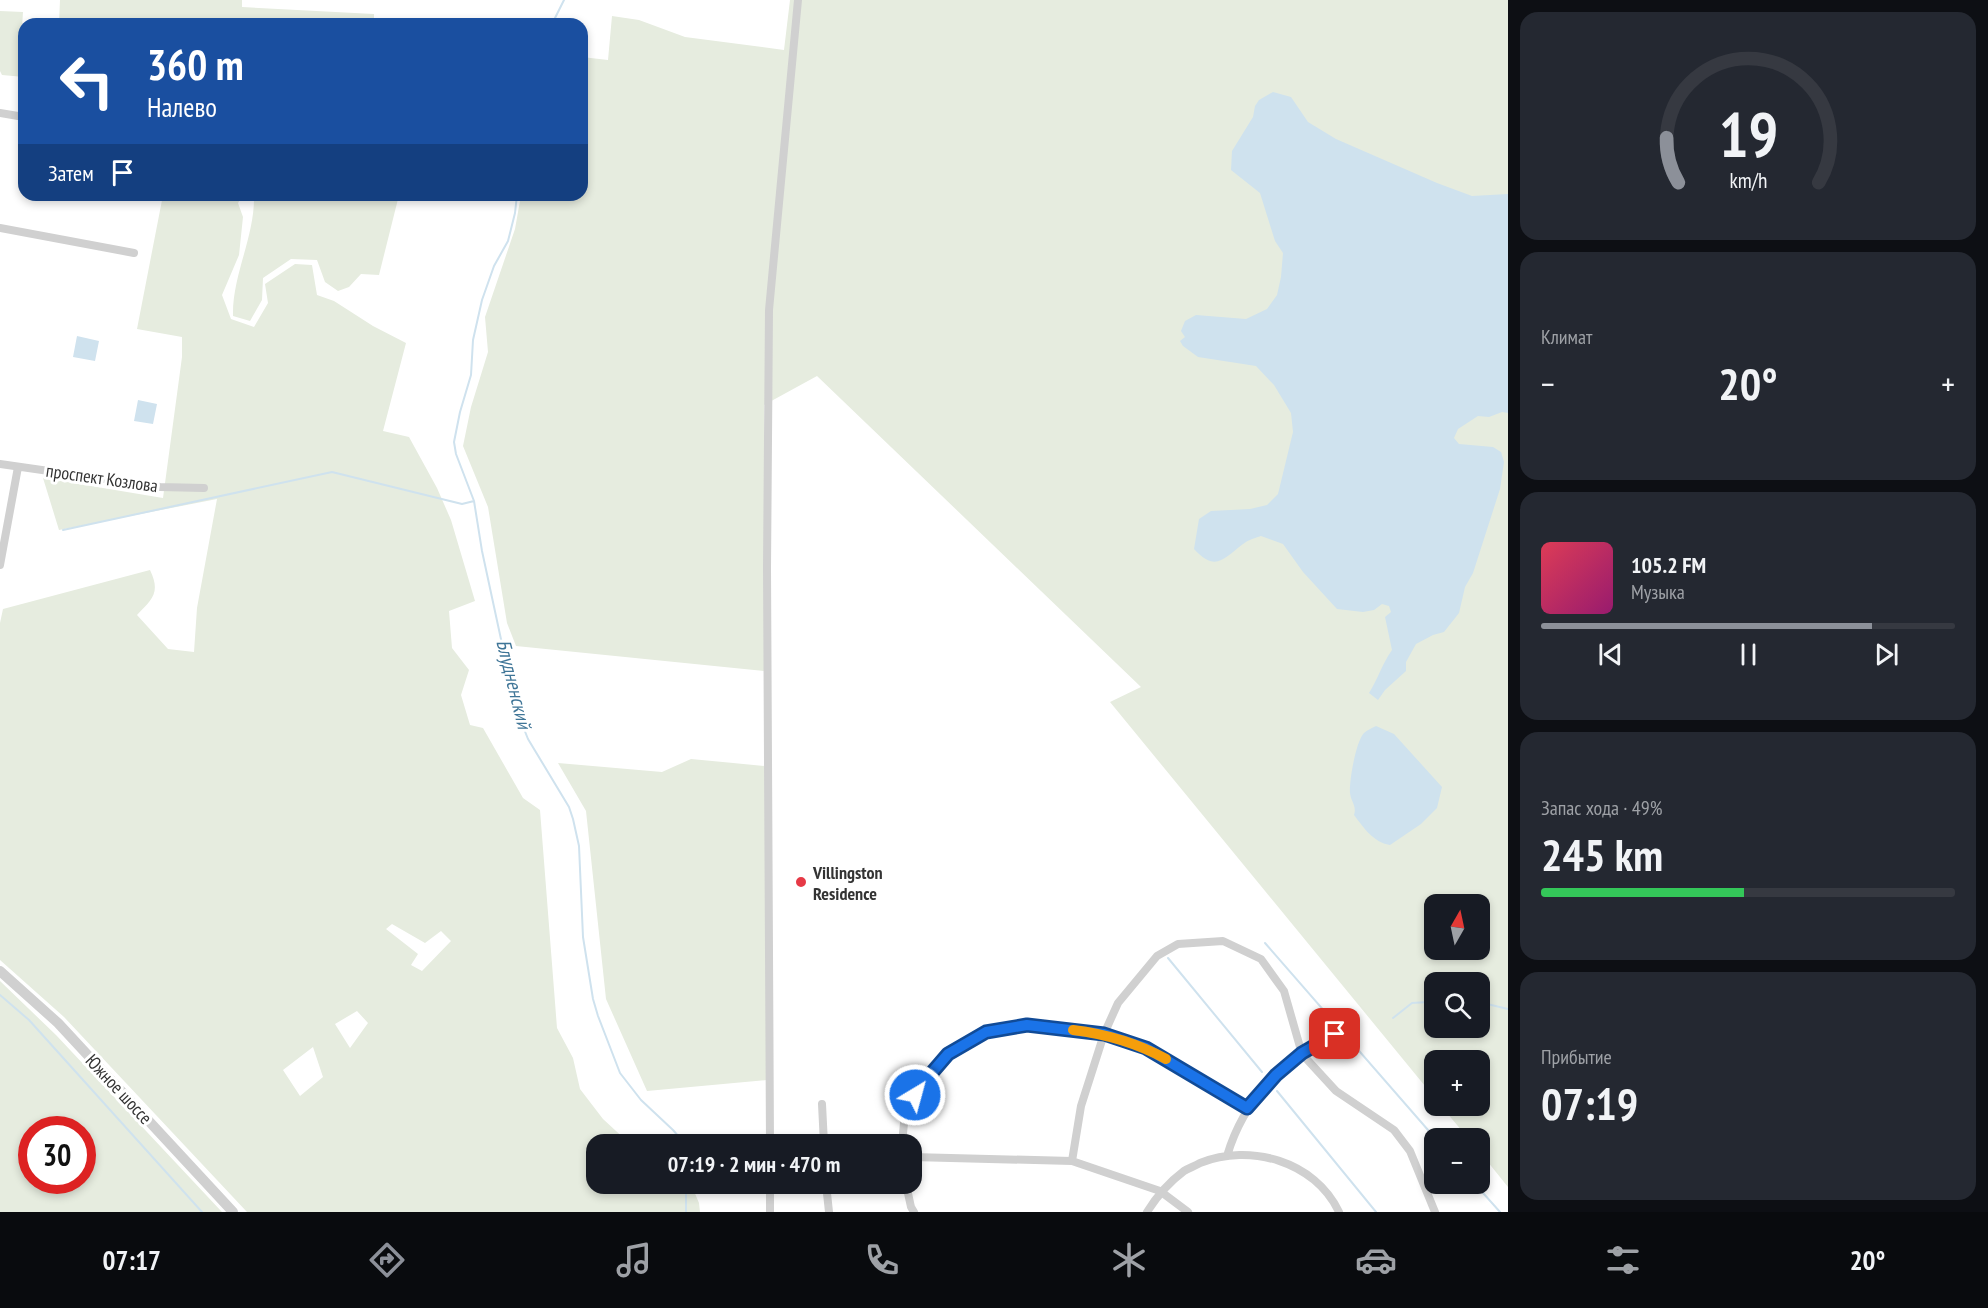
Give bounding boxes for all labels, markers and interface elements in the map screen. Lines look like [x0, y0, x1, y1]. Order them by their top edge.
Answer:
text: 360 m [147, 37, 244, 92]
icon: left [48, 42, 126, 120]
text: Налево [147, 90, 217, 124]
text: 19 [1718, 93, 1778, 174]
icon: arrive [106, 156, 139, 189]
text: Затем [48, 159, 94, 187]
text: km/h [1729, 166, 1767, 194]
text: Климат [1541, 324, 1592, 350]
text: 20° [1718, 354, 1778, 412]
text: − [1541, 362, 1555, 405]
text: + [1941, 362, 1955, 405]
street label: проспект Козлова [45, 459, 159, 497]
text: 105.2 FM [1631, 551, 1706, 579]
text: Музыка [1631, 579, 1685, 605]
water label: Блудненский [490, 637, 538, 734]
icon: previous [1594, 638, 1627, 671]
icon: pause [1732, 638, 1765, 671]
icon: next [1870, 638, 1903, 671]
text: Запас хода · 49% [1541, 795, 1662, 821]
text: 245 km [1541, 825, 1663, 883]
place label: Villingston Residence [812, 861, 883, 905]
marker: Villingston Residence [794, 875, 808, 889]
north arrow [1424, 894, 1490, 960]
map controls [1424, 894, 1490, 1194]
button: search [1424, 972, 1490, 1038]
pin [1309, 1008, 1360, 1059]
icon: arrive [1318, 1017, 1351, 1050]
text: Прибытие [1541, 1044, 1612, 1070]
street label: Южное шоссе [81, 1049, 157, 1129]
button: + [1424, 1050, 1490, 1116]
position arrow [883, 1063, 947, 1127]
text: 07:19 [1541, 1074, 1638, 1132]
speed limit sign: 30 [18, 1116, 96, 1194]
button: − [1424, 1128, 1490, 1194]
text: 07:19 · 2 мин · 470 m [668, 1150, 840, 1178]
icon: directions [366, 1239, 408, 1281]
icon: music [613, 1239, 655, 1281]
icon: phone [861, 1239, 903, 1281]
icon: climate [1108, 1239, 1150, 1281]
icon: car [1355, 1239, 1397, 1281]
icon: filters [1602, 1239, 1644, 1281]
text: 07:17 [103, 1243, 161, 1277]
text: 20° [1850, 1243, 1885, 1277]

